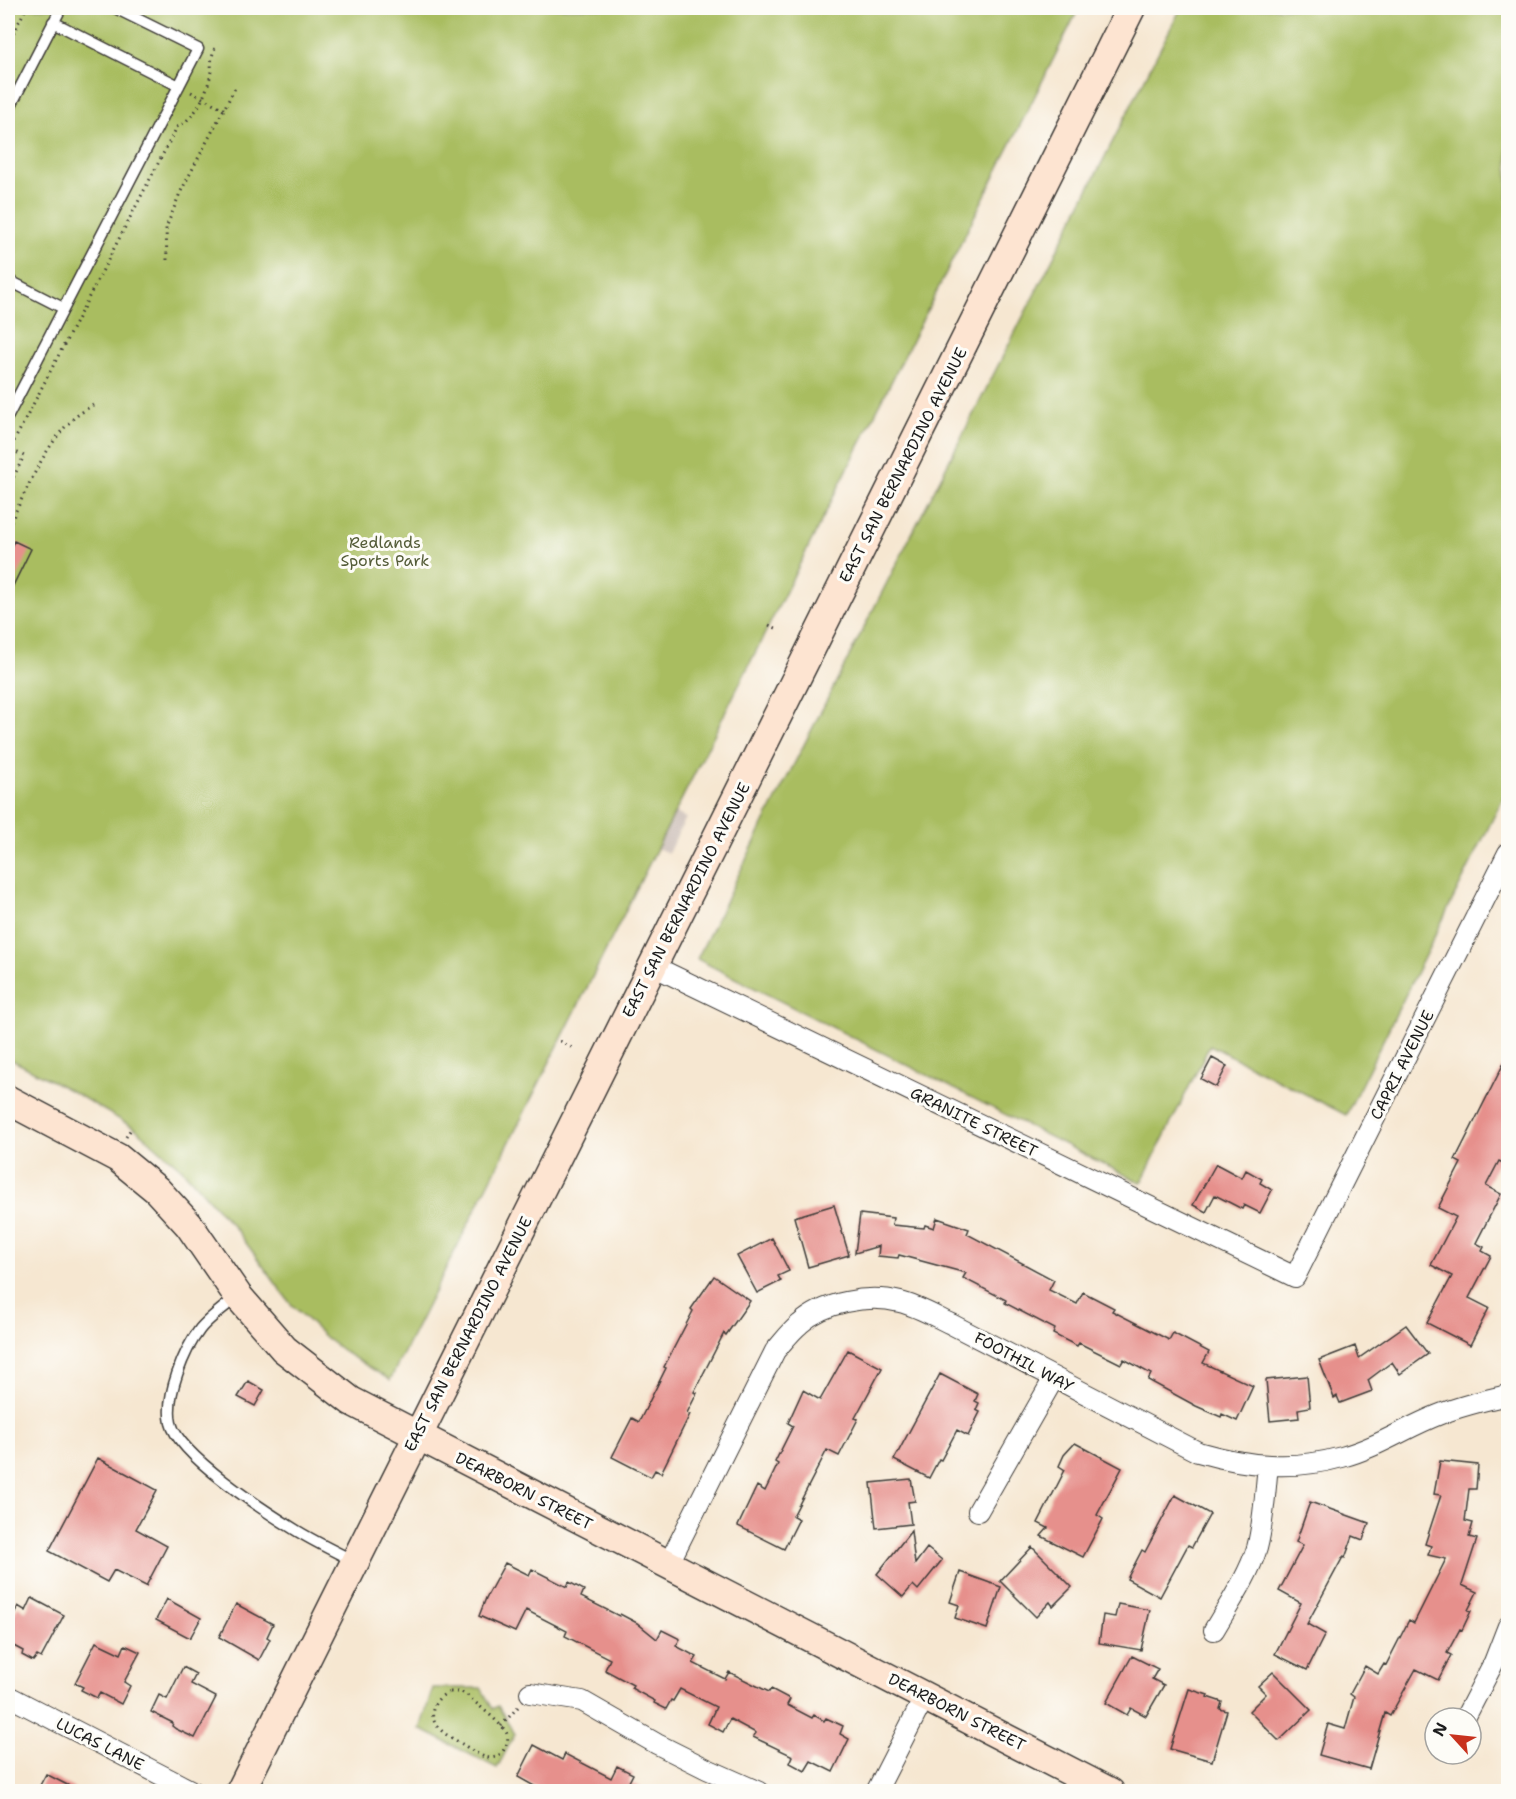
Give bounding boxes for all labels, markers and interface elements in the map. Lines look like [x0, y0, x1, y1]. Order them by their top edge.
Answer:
street label: EAST SAN BERNARDINO AVENUE [834, 344, 972, 586]
park label: Redlands Sports Park [341, 532, 429, 571]
street label: EAST SAN BERNARDINO AVENUE [617, 779, 755, 1021]
street label: CAPRI AVENUE [1365, 1007, 1439, 1123]
street label: GRANITE STREET [907, 1082, 1041, 1162]
street label: EAST SAN BERNARDINO AVENUE [399, 1213, 537, 1455]
street label: FOOTHIL WAY [971, 1327, 1078, 1397]
street label: DEARBORN STREET [452, 1447, 596, 1535]
street label: DEARBORN STREET [885, 1668, 1029, 1756]
north arrow [1423, 1706, 1483, 1766]
street label: LUCAS LANE [52, 1713, 148, 1775]
text: N [1428, 1719, 1452, 1740]

